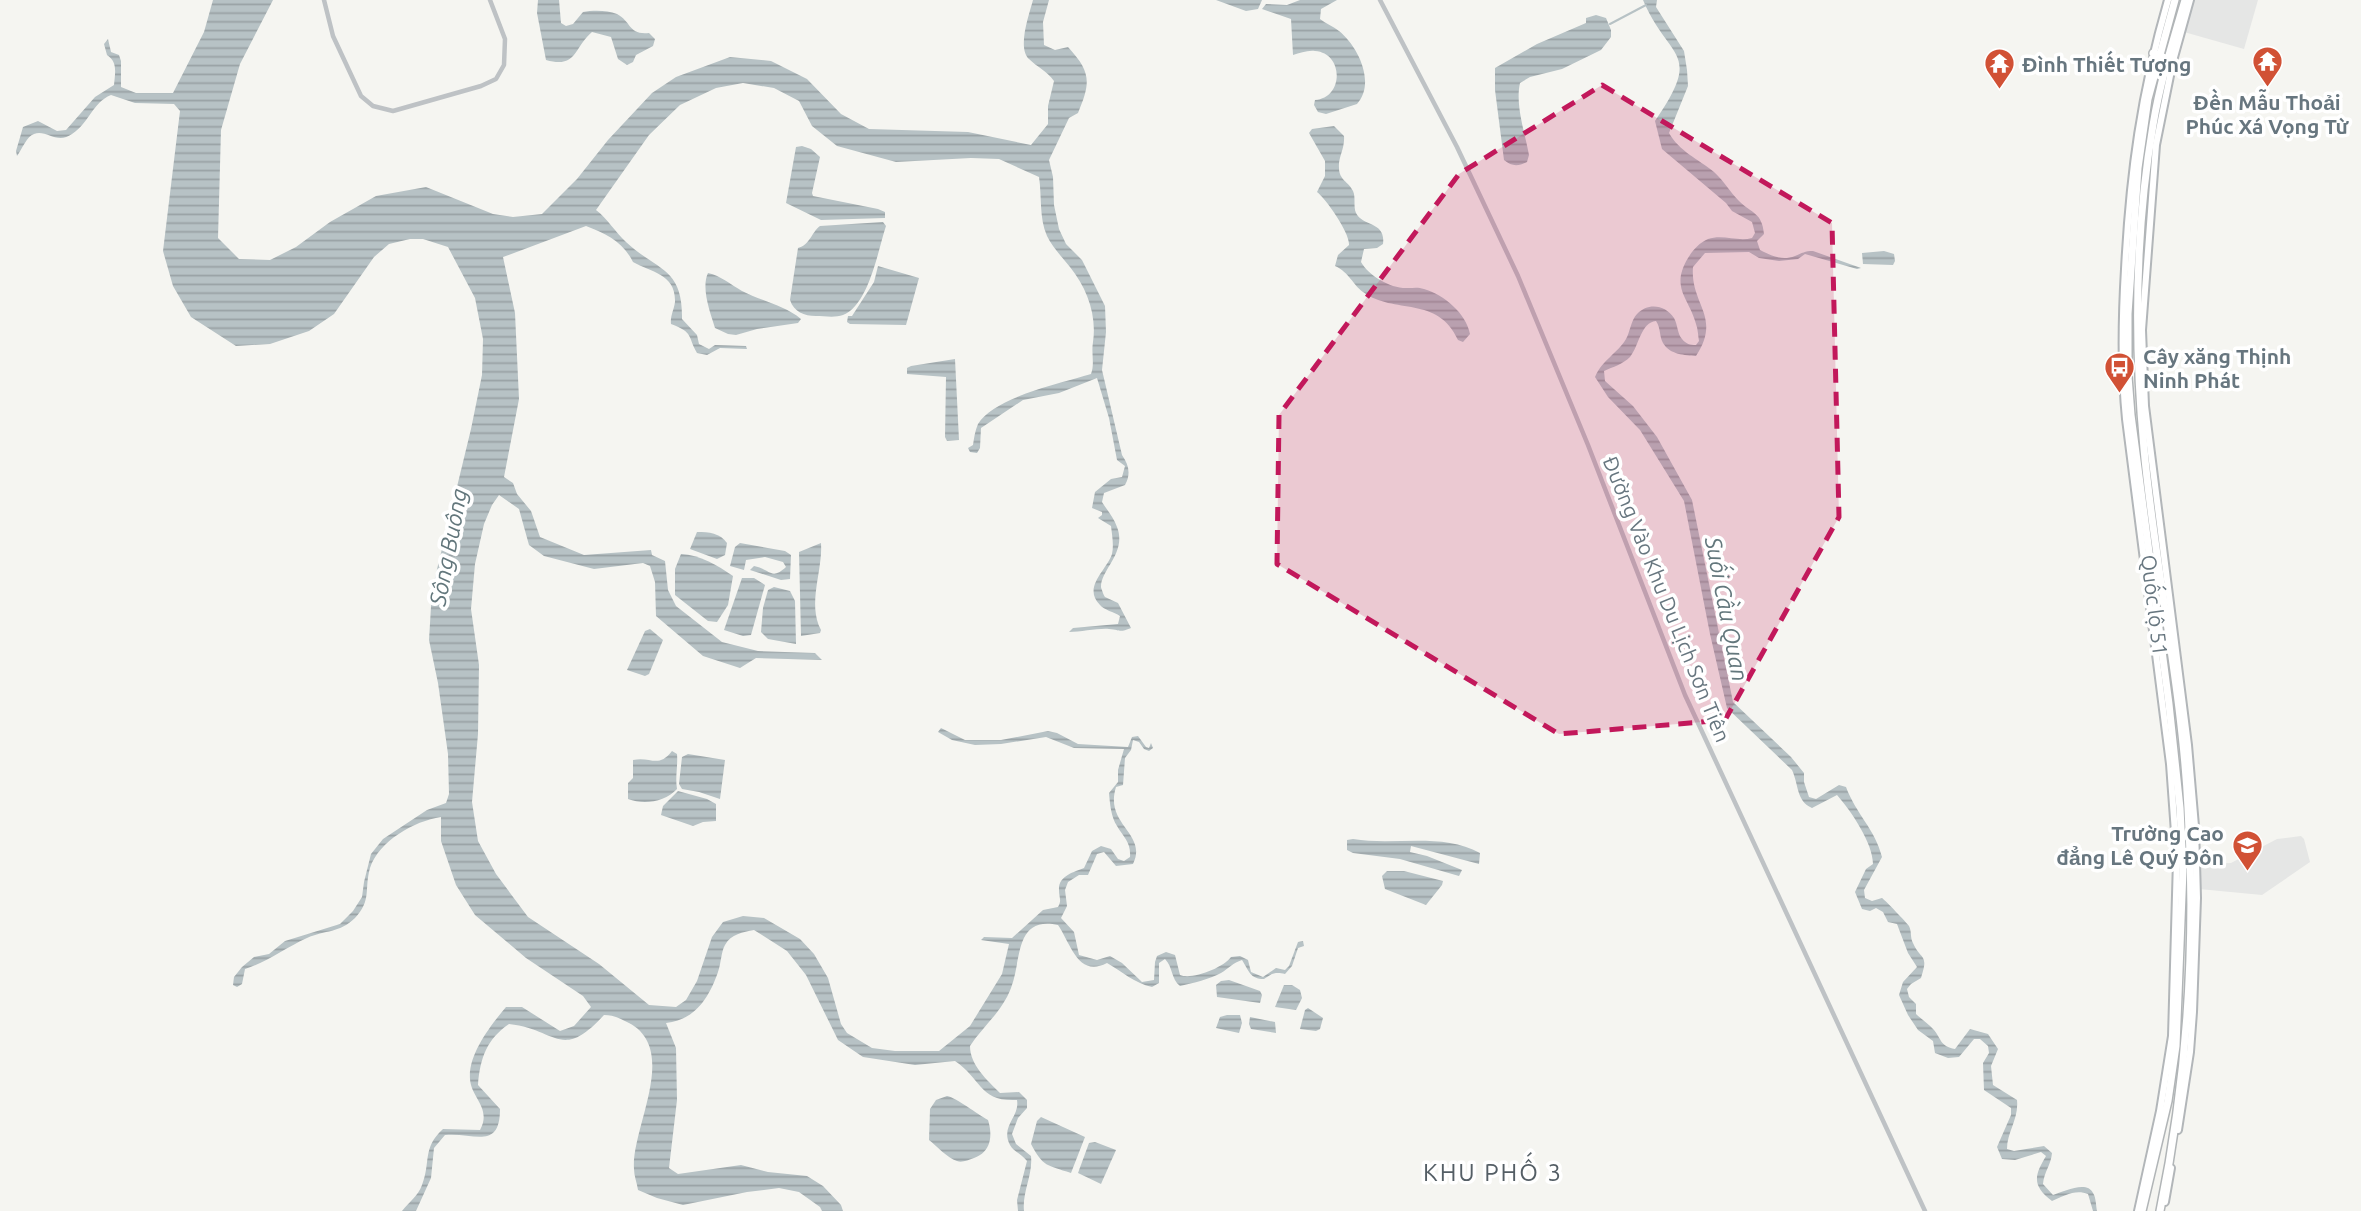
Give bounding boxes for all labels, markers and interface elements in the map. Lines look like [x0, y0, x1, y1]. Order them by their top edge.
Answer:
temple icon: Đền Mẫu Thoải Phúc Xá Vọng Từ [2250, 45, 2284, 89]
temple icon: Đình Thiết Tượng [1982, 47, 2016, 91]
place label: Đình Thiết Tượng [2022, 50, 2191, 76]
place label: Đền Mẫu Thoải Phúc Xá Vọng Từ [2185, 88, 2350, 138]
place label: Cây xăng Thịnh Ninh Phát [2143, 344, 2291, 392]
bus stop icon: Cây xăng Thịnh Ninh Phát [2103, 351, 2137, 395]
street label: Đường Vào Khu Du Lịch Sơn Tiên [1599, 453, 1735, 745]
water label: Sông Buông [424, 486, 472, 609]
water label: Suối Cầu Quan [1701, 533, 1756, 683]
street label: Quốc lộ 51 [2137, 553, 2175, 657]
place label: Trường Cao đẳng Lê Quý Đôn [2056, 821, 2224, 869]
school or university icon: Trường Cao đẳng Lê Quý Đôn [2230, 828, 2264, 872]
district label: KHU PHỐ 3 [1423, 1151, 1563, 1186]

